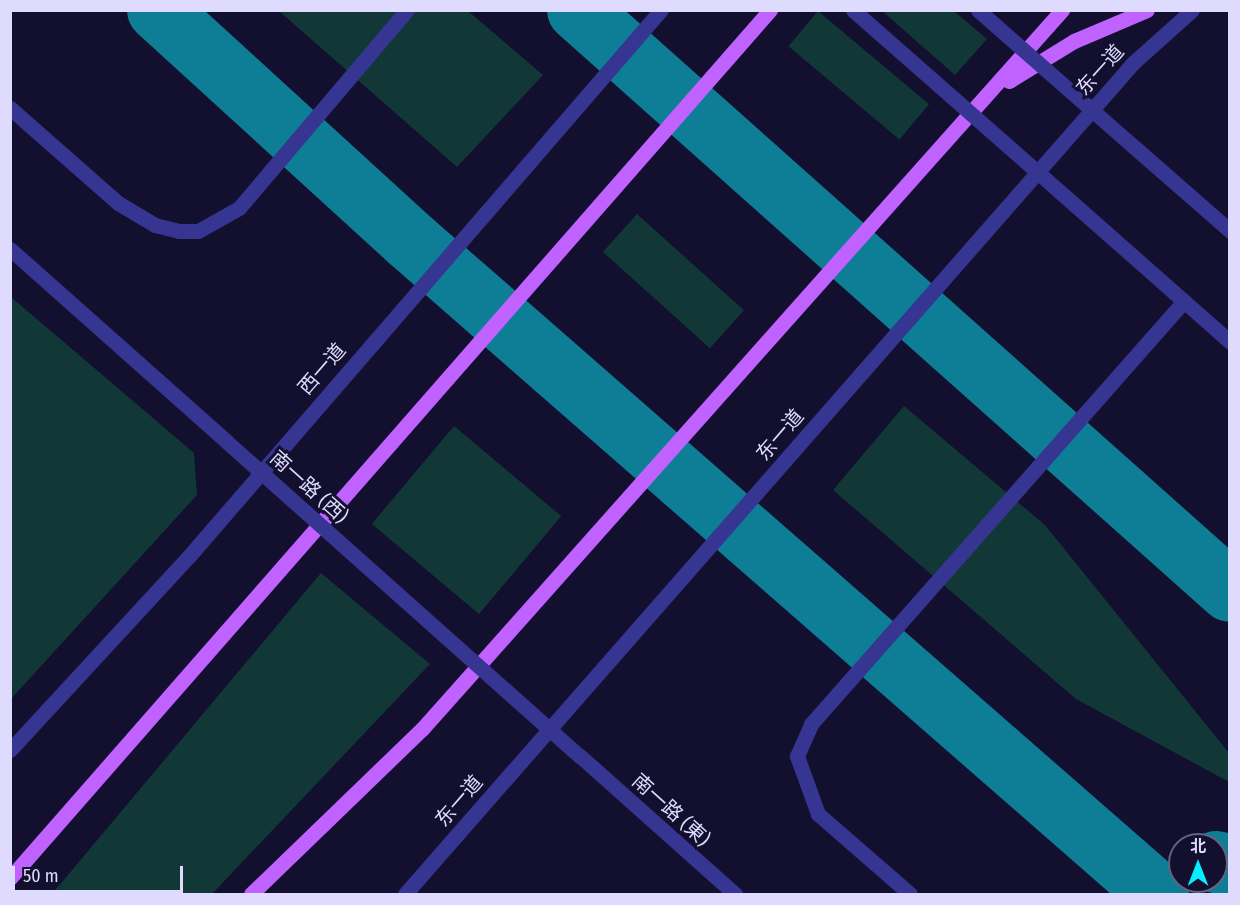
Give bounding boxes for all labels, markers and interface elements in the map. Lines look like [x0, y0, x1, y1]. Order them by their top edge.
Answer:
street label: 东一道 [1071, 40, 1129, 100]
street label: 西一道 [293, 338, 351, 400]
street label: 东一道 [751, 404, 809, 466]
street label: 南一路 (西) [265, 446, 353, 528]
street label: 南一路 (東) [627, 769, 715, 851]
street label: 东一道 [430, 770, 488, 832]
north arrow [1168, 833, 1228, 893]
text: 北 [1190, 837, 1206, 856]
scale bar [15, 854, 186, 892]
text: 50 m [23, 865, 59, 887]

